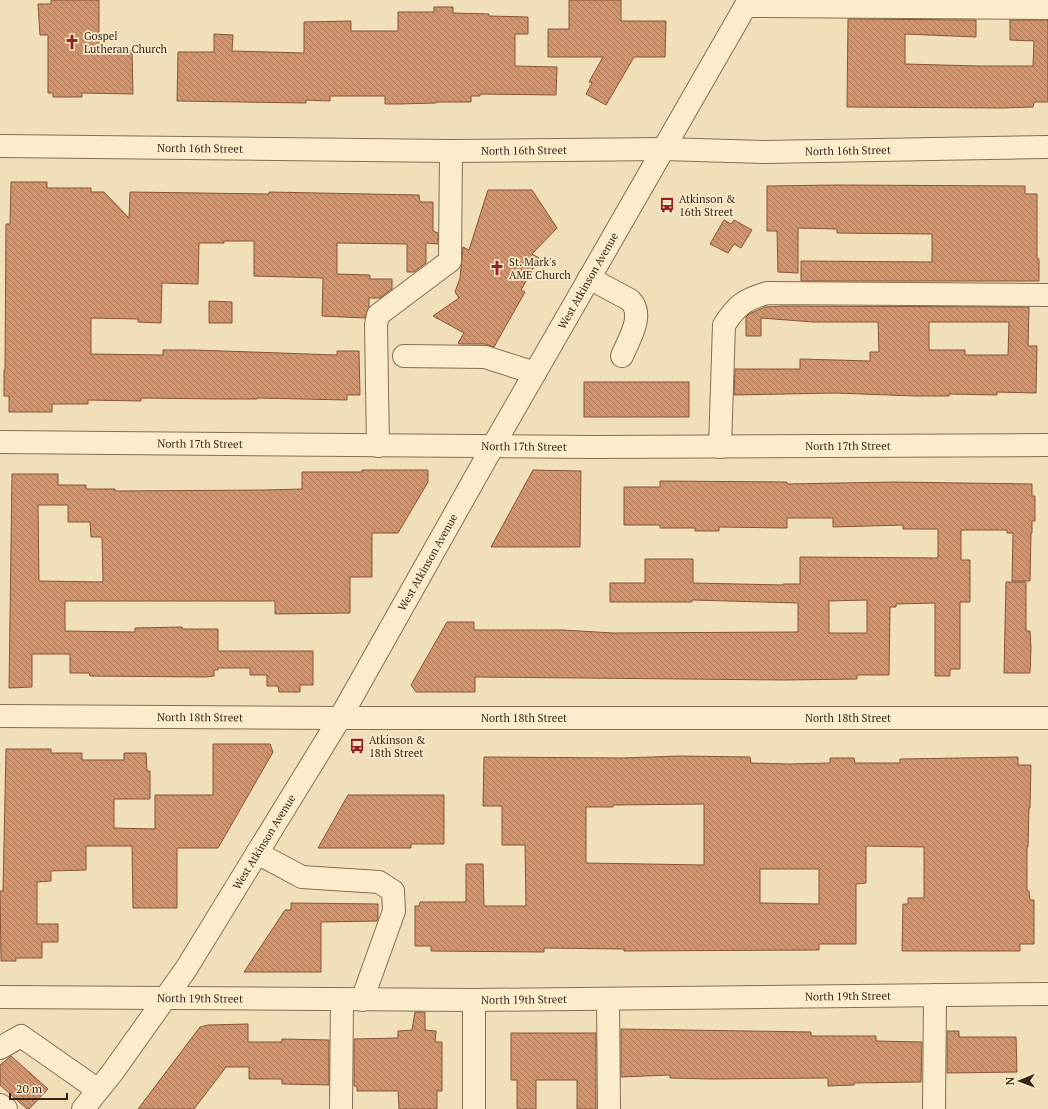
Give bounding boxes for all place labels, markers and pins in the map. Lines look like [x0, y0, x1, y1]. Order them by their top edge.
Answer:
place label: Gospel Lutheran Church [84, 29, 168, 56]
church icon: Gospel Lutheran Church [63, 33, 81, 51]
place label: Atkinson & 16th Street [679, 192, 736, 219]
bus stop icon: Atkinson & 16th Street [658, 196, 676, 214]
place label: St. Mark's AME Church [509, 255, 571, 282]
church icon: St. Mark's AME Church [488, 259, 506, 277]
place label: Atkinson & 18th Street [369, 733, 426, 760]
bus stop icon: Atkinson & 18th Street [348, 737, 366, 755]

